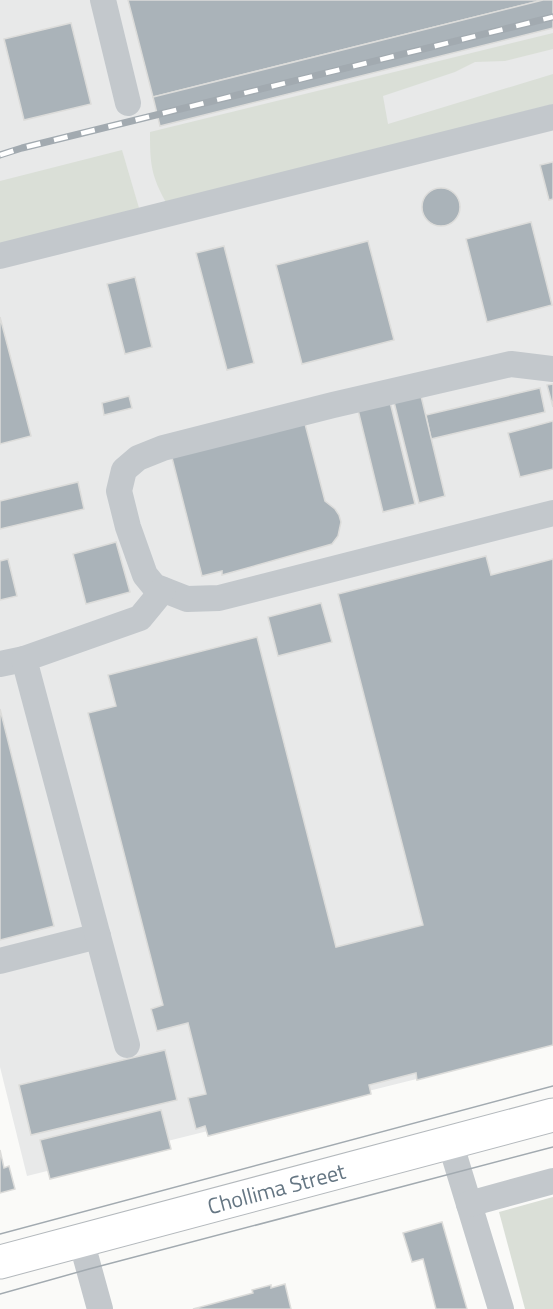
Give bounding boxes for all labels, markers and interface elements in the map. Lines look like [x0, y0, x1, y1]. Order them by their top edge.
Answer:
street label: Chollima Street [204, 1154, 349, 1223]

